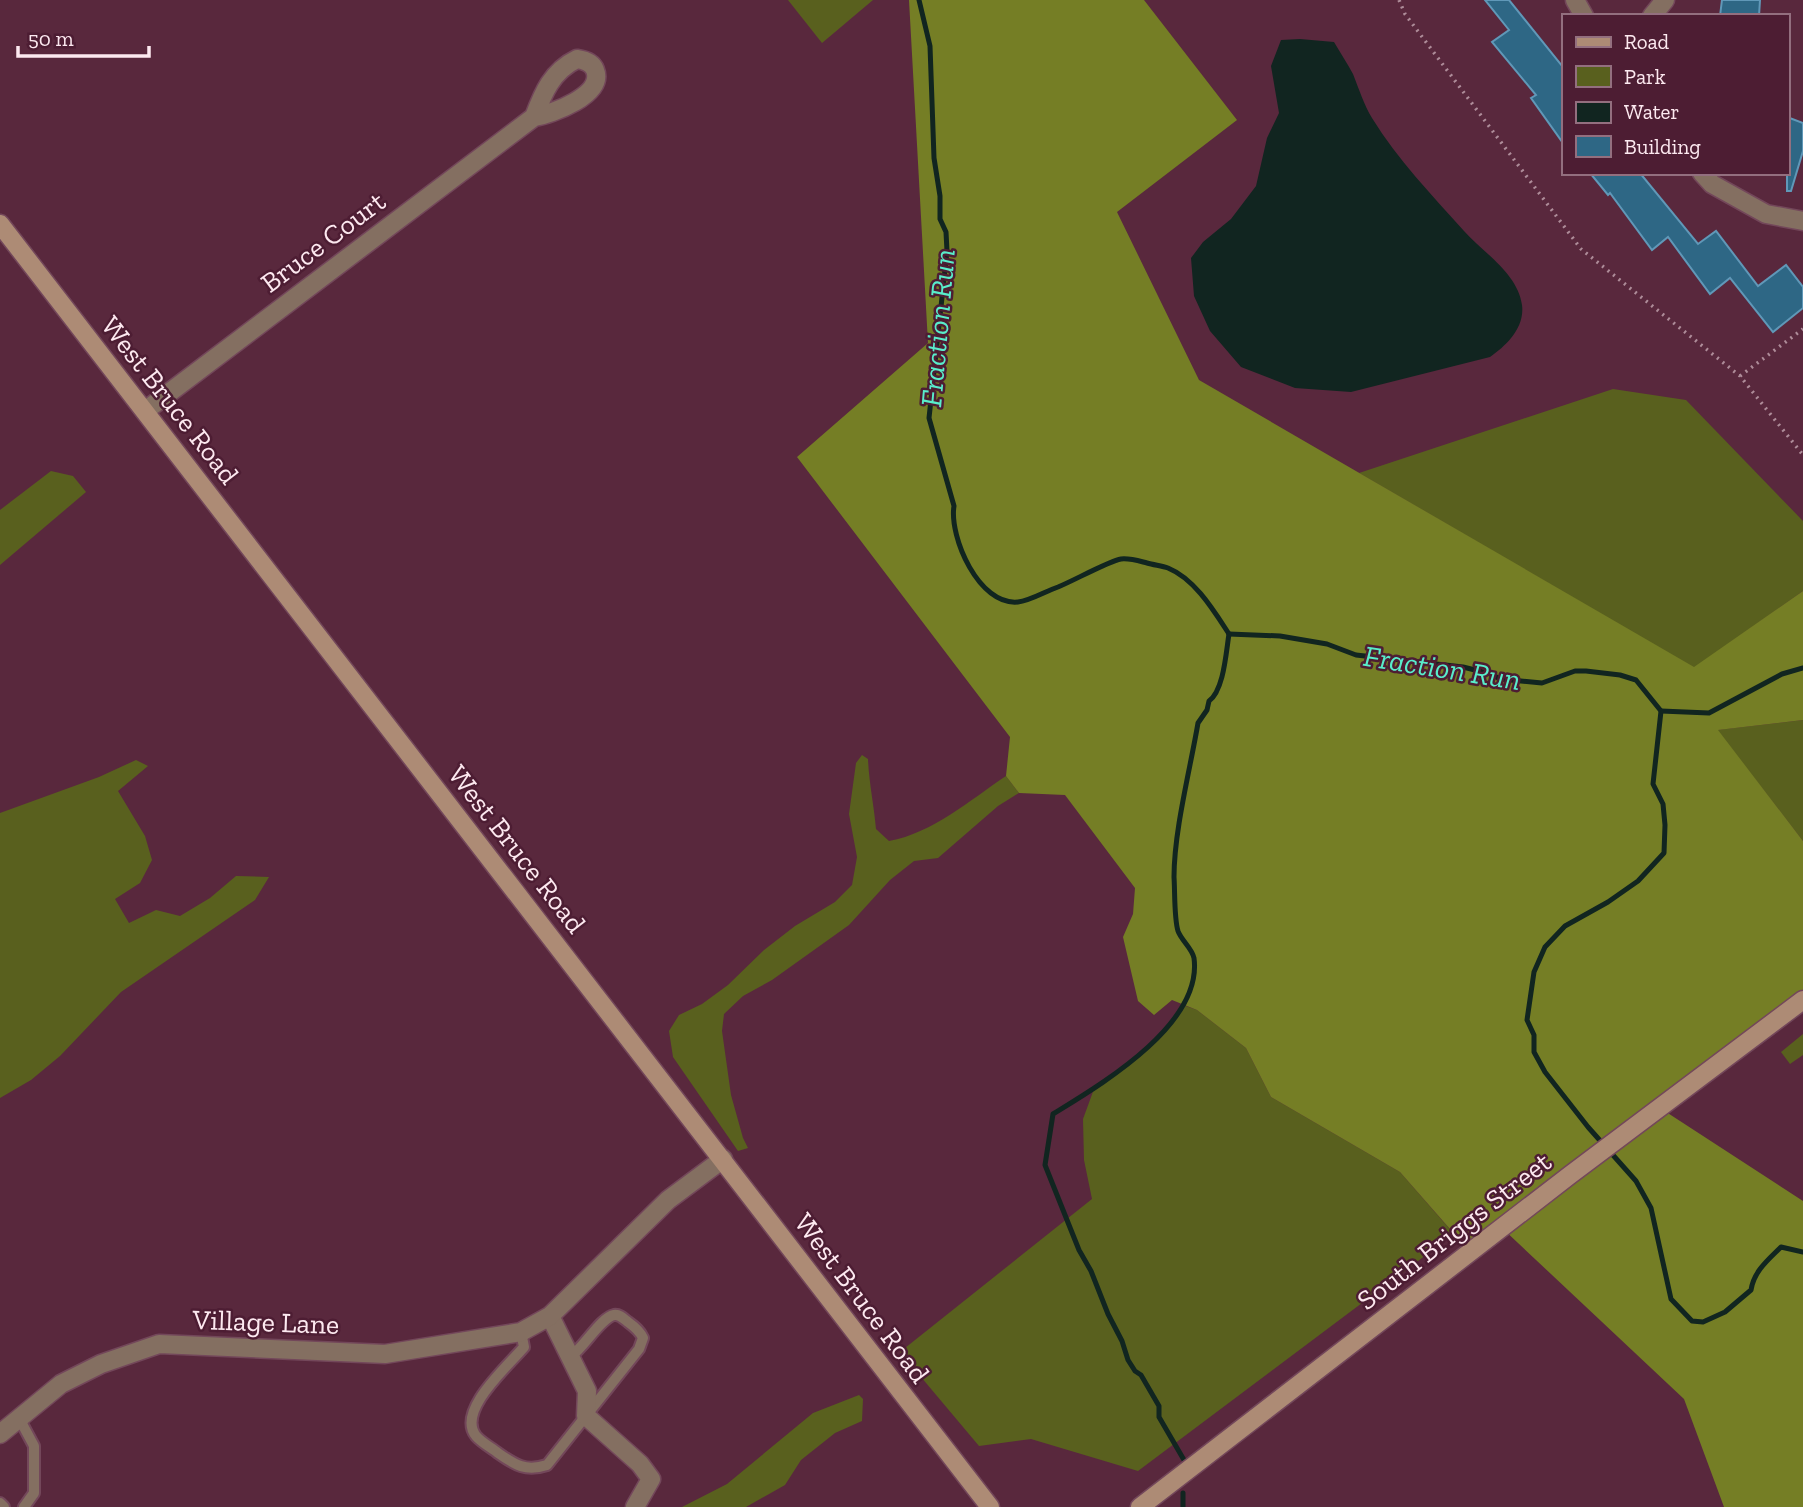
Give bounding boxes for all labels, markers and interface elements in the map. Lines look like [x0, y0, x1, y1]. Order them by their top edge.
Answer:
scale bar [18, 14, 149, 58]
legend [1562, 14, 1789, 175]
text: 50 m [28, 26, 74, 51]
text: Road [1624, 29, 1670, 54]
text: Park [1624, 64, 1666, 89]
text: Water [1624, 99, 1679, 124]
text: Building [1624, 134, 1701, 159]
street label: Bruce Court [254, 184, 392, 299]
water label: Fraction Run [913, 247, 963, 409]
street label: West Bruce Road [94, 309, 246, 491]
water label: Fraction Run [1361, 638, 1523, 698]
street label: West Bruce Road [441, 758, 593, 940]
street label: South Briggs Street [1351, 1145, 1558, 1317]
street label: West Bruce Road [787, 1207, 937, 1389]
street label: Village Lane [191, 1303, 340, 1341]

